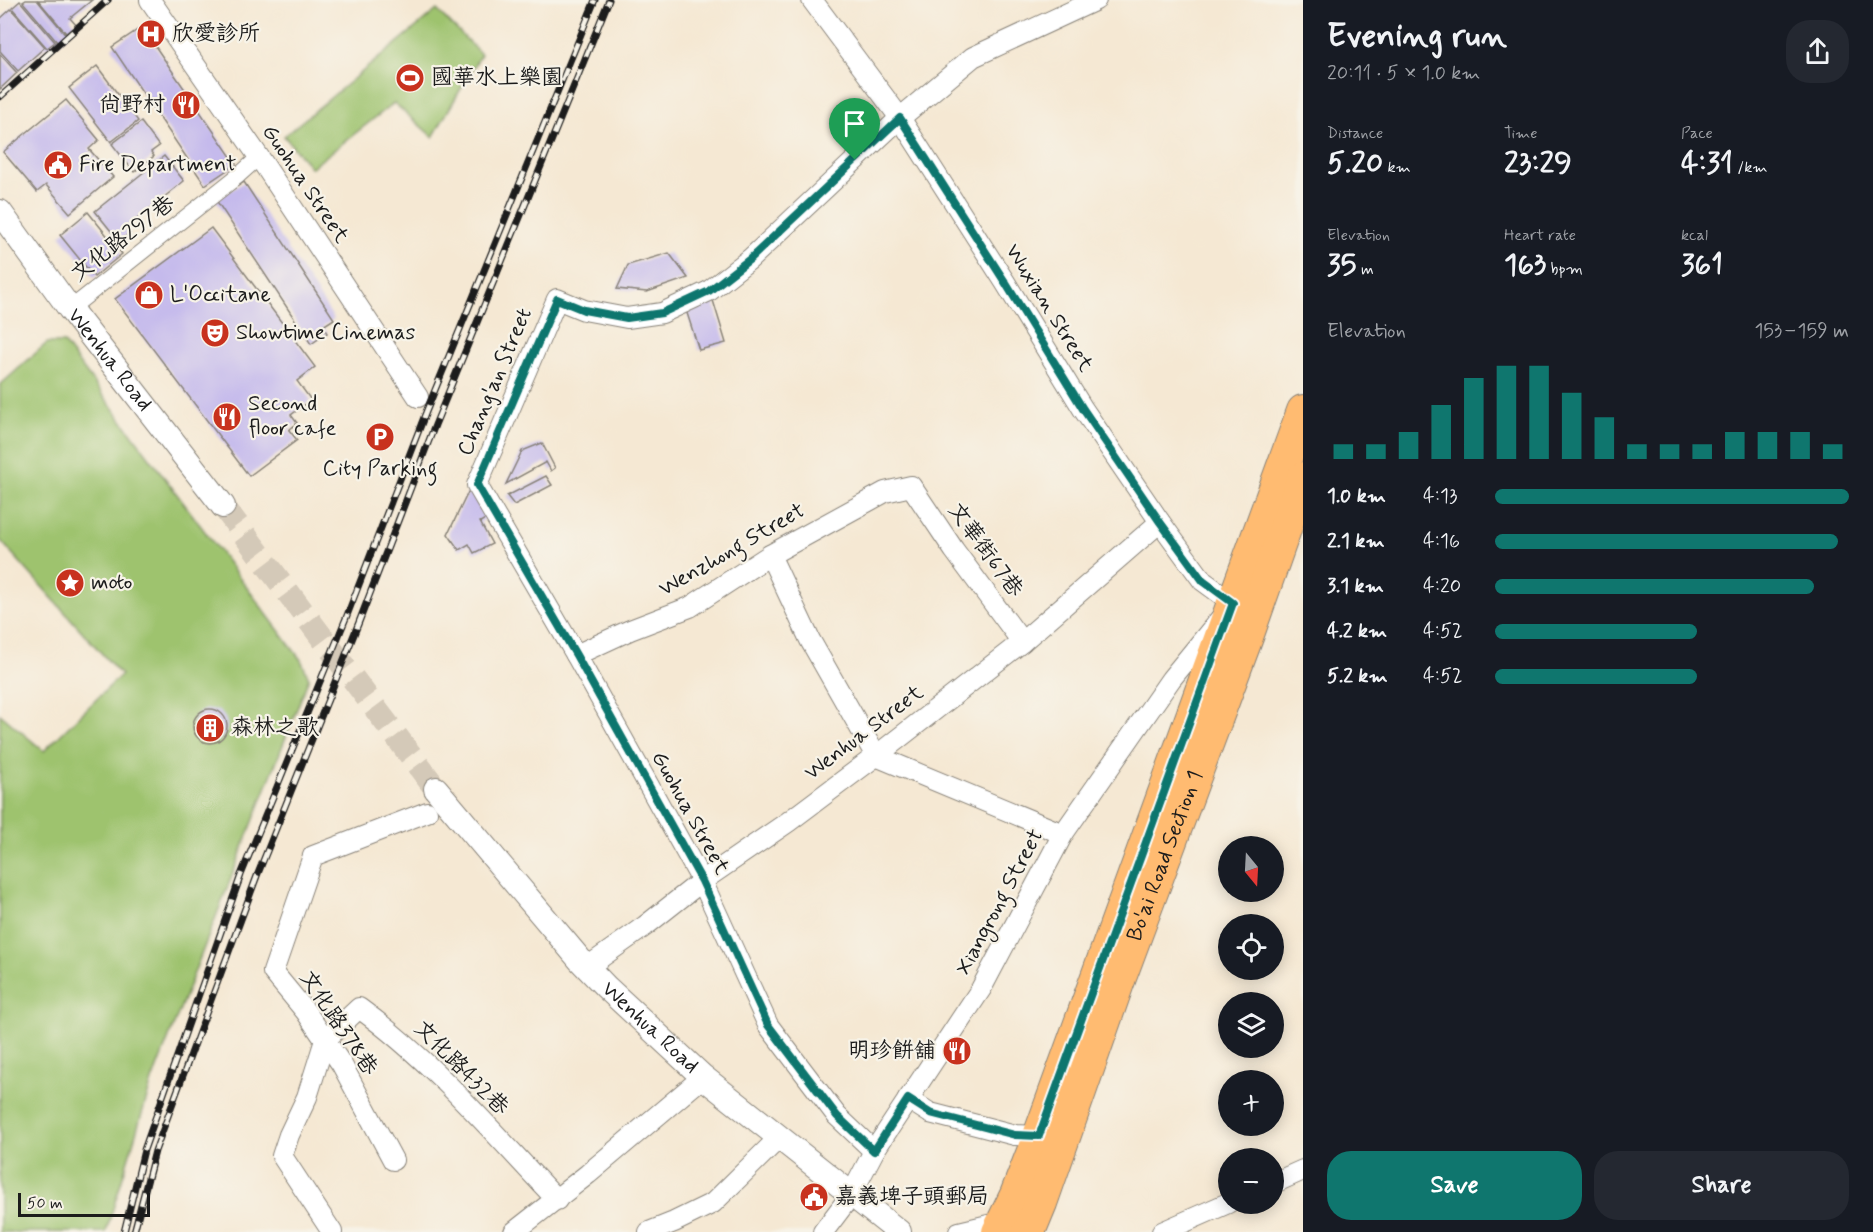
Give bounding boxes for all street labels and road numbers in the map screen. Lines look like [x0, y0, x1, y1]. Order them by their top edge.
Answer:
street label: Guohua Street [255, 119, 355, 249]
street label: 文化路297巷 [65, 190, 181, 288]
street label: Wuxian Street [999, 239, 1099, 377]
street label: Wenhua Road [61, 303, 158, 417]
street label: Chang'an Street [451, 304, 540, 461]
street label: Wenzhong Street [654, 497, 812, 606]
street label: 文華街67巷 [941, 497, 1029, 603]
street label: Wenhua Street [799, 679, 929, 787]
street label: Guohua Street [645, 746, 736, 880]
street label: Bo'ai Road Section 1 [1121, 767, 1210, 945]
street label: Xiangrong Street [950, 824, 1053, 981]
street label: 文化路378巷 [293, 965, 383, 1081]
street label: Wenhua Road [595, 976, 705, 1080]
street label: 文化路432巷 [408, 1015, 514, 1121]

